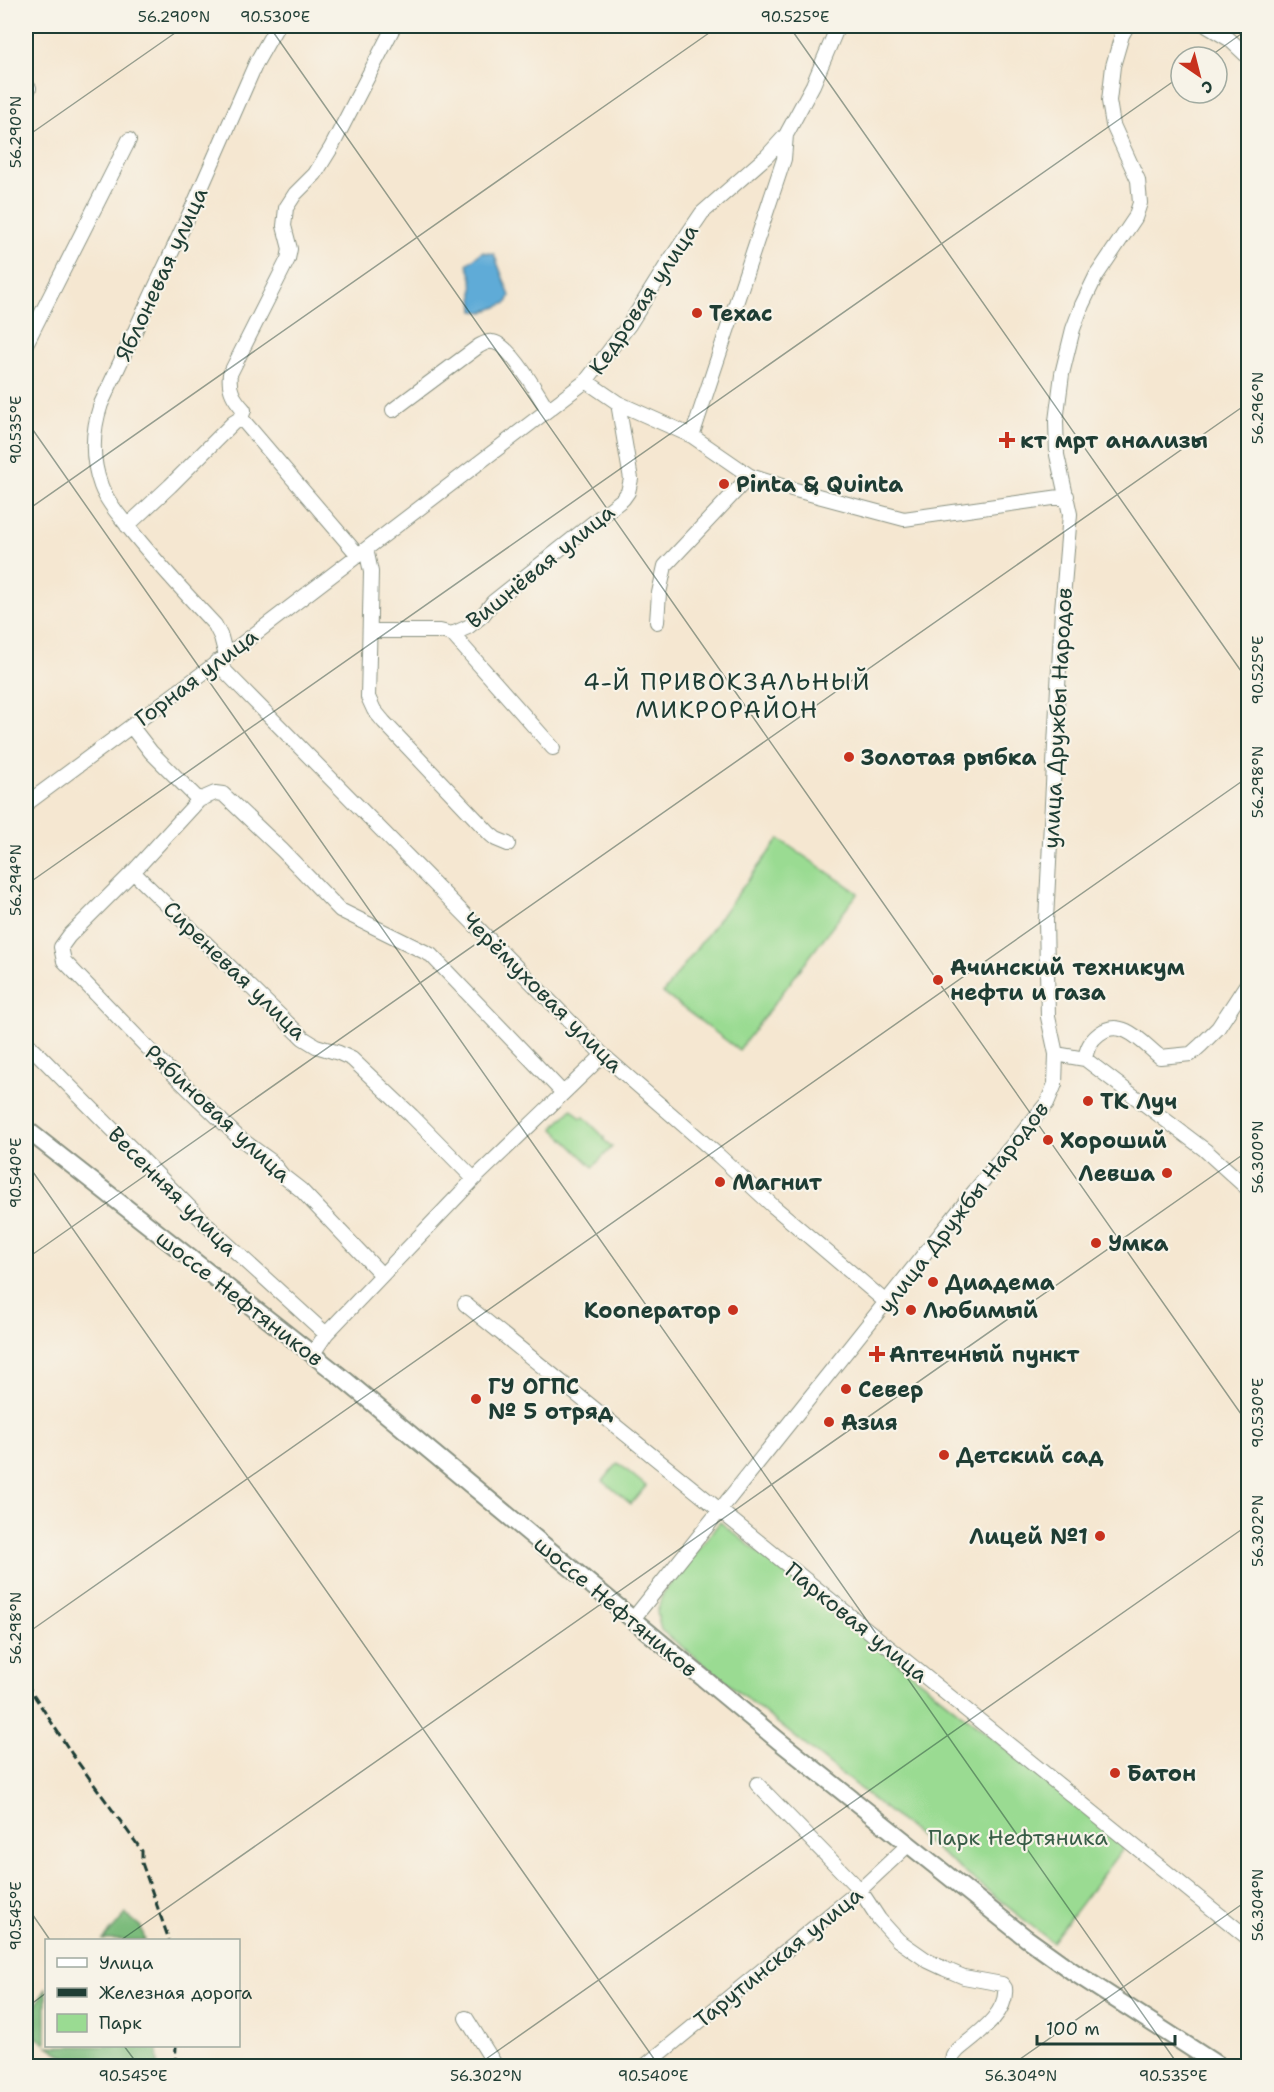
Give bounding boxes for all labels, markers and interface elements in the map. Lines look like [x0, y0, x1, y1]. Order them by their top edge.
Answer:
text: 56.290°N [138, 7, 210, 27]
text: 90.530°E [240, 7, 310, 27]
text: 90.525°E [761, 7, 829, 27]
north arrow [1169, 45, 1229, 105]
text: С [1197, 75, 1217, 98]
text: 56.290°N [6, 96, 26, 168]
street label: Яблоневая улица [108, 182, 215, 366]
street label: Кедровая улица [582, 218, 705, 380]
place label: Техас [709, 299, 773, 328]
marker: Техас [690, 306, 704, 320]
text: 56.296°N [1248, 372, 1268, 444]
text: 90.535°E [6, 396, 26, 464]
place label: кт мрт анализы [1020, 426, 1208, 455]
marker: кт мрт анализы [998, 431, 1016, 449]
place label: Pinta & Quinta [736, 470, 903, 499]
marker: Pinta & Quinta [717, 477, 731, 491]
street label: Вишнёвая улица [460, 497, 621, 635]
street label: улица Дружбы Народов [1036, 587, 1079, 849]
street label: Горная улица [129, 621, 264, 733]
text: 90.525°E [1248, 636, 1268, 704]
district label: 4-Й ПРИВОКЗАЛЬНЫЙ МИКРОРАЙОН [583, 666, 871, 726]
place label: Золотая рыбка [861, 743, 1037, 772]
text: 56.298°N [1248, 746, 1268, 818]
marker: Золотая рыбка [842, 750, 856, 764]
text: 56.294°N [6, 844, 26, 916]
street label: Сиреневая улица [157, 894, 313, 1046]
street label: Черёмуховая улица [456, 906, 629, 1079]
place label: Ачинский техникум нефти и газа [950, 953, 1185, 1007]
marker: Ачинский техникум нефти и газа [931, 973, 945, 987]
street label: Рябиновая улица [138, 1038, 297, 1189]
place label: ТК Луч [1100, 1087, 1177, 1116]
marker: ТК Луч [1081, 1094, 1095, 1108]
street label: улица Дружбы Народов [871, 1095, 1055, 1319]
street label: Весенняя улица [102, 1120, 244, 1263]
text: 56.300°N [1248, 1121, 1268, 1193]
place label: Хороший [1060, 1126, 1167, 1155]
marker: Хороший [1041, 1133, 1055, 1147]
text: 90.540°E [6, 1138, 26, 1208]
place label: Левша [1078, 1159, 1155, 1188]
marker: Левша [1160, 1166, 1174, 1180]
place label: Магнит [732, 1168, 823, 1197]
marker: Магнит [713, 1175, 727, 1189]
street label: шоссе Нефтяников [150, 1224, 329, 1373]
place label: Умка [1108, 1229, 1169, 1258]
marker: Умка [1089, 1236, 1103, 1250]
place label: Диадема [945, 1268, 1055, 1297]
marker: Диадема [926, 1275, 940, 1289]
place label: Кооператор [584, 1296, 721, 1325]
place label: Любимый [923, 1296, 1038, 1325]
marker: Кооператор [726, 1303, 740, 1317]
marker: Любимый [904, 1303, 918, 1317]
place label: Аптечный пункт [889, 1340, 1080, 1369]
marker: Аптечный пункт [870, 1347, 884, 1361]
place label: ГУ ОГПС № 5 отряд [488, 1372, 614, 1426]
place label: Север [858, 1375, 923, 1404]
text: 90.530°E [1248, 1378, 1268, 1448]
marker: Север [839, 1382, 853, 1396]
marker: ГУ ОГПС № 5 отряд [469, 1392, 483, 1406]
place label: Азия [841, 1408, 898, 1437]
marker: Азия [822, 1415, 836, 1429]
place label: Детский сад [956, 1441, 1104, 1470]
marker: Детский сад [937, 1448, 951, 1462]
text: 56.302°N [1248, 1495, 1268, 1567]
place label: Лицей №1 [969, 1522, 1088, 1551]
street label: шоссе Нефтяников [528, 1529, 704, 1683]
marker: Лицей №1 [1093, 1529, 1107, 1543]
street label: Парковая улица [779, 1556, 935, 1689]
text: 56.298°N [6, 1592, 26, 1664]
place label: Батон [1127, 1759, 1196, 1788]
marker: Батон [1108, 1766, 1122, 1780]
park label: Парк Нефтяника [928, 1823, 1108, 1852]
text: 56.304°N [1248, 1869, 1268, 1941]
street label: Тарутинская улица [688, 1880, 869, 2034]
text: 90.545°E [6, 1881, 26, 1951]
legend [45, 1939, 240, 2047]
text: Улица [99, 1951, 153, 1975]
text: Железная дорога [99, 1981, 252, 2005]
scale bar [1037, 2008, 1175, 2046]
text: Парк [99, 2011, 142, 2035]
text: 100 m [1046, 2017, 1100, 2041]
text: 90.545°E [98, 2066, 168, 2086]
text: 56.302°N [450, 2066, 522, 2086]
text: 90.540°E [618, 2066, 688, 2086]
text: 56.304°N [985, 2066, 1057, 2086]
text: 90.535°E [1139, 2066, 1207, 2086]

